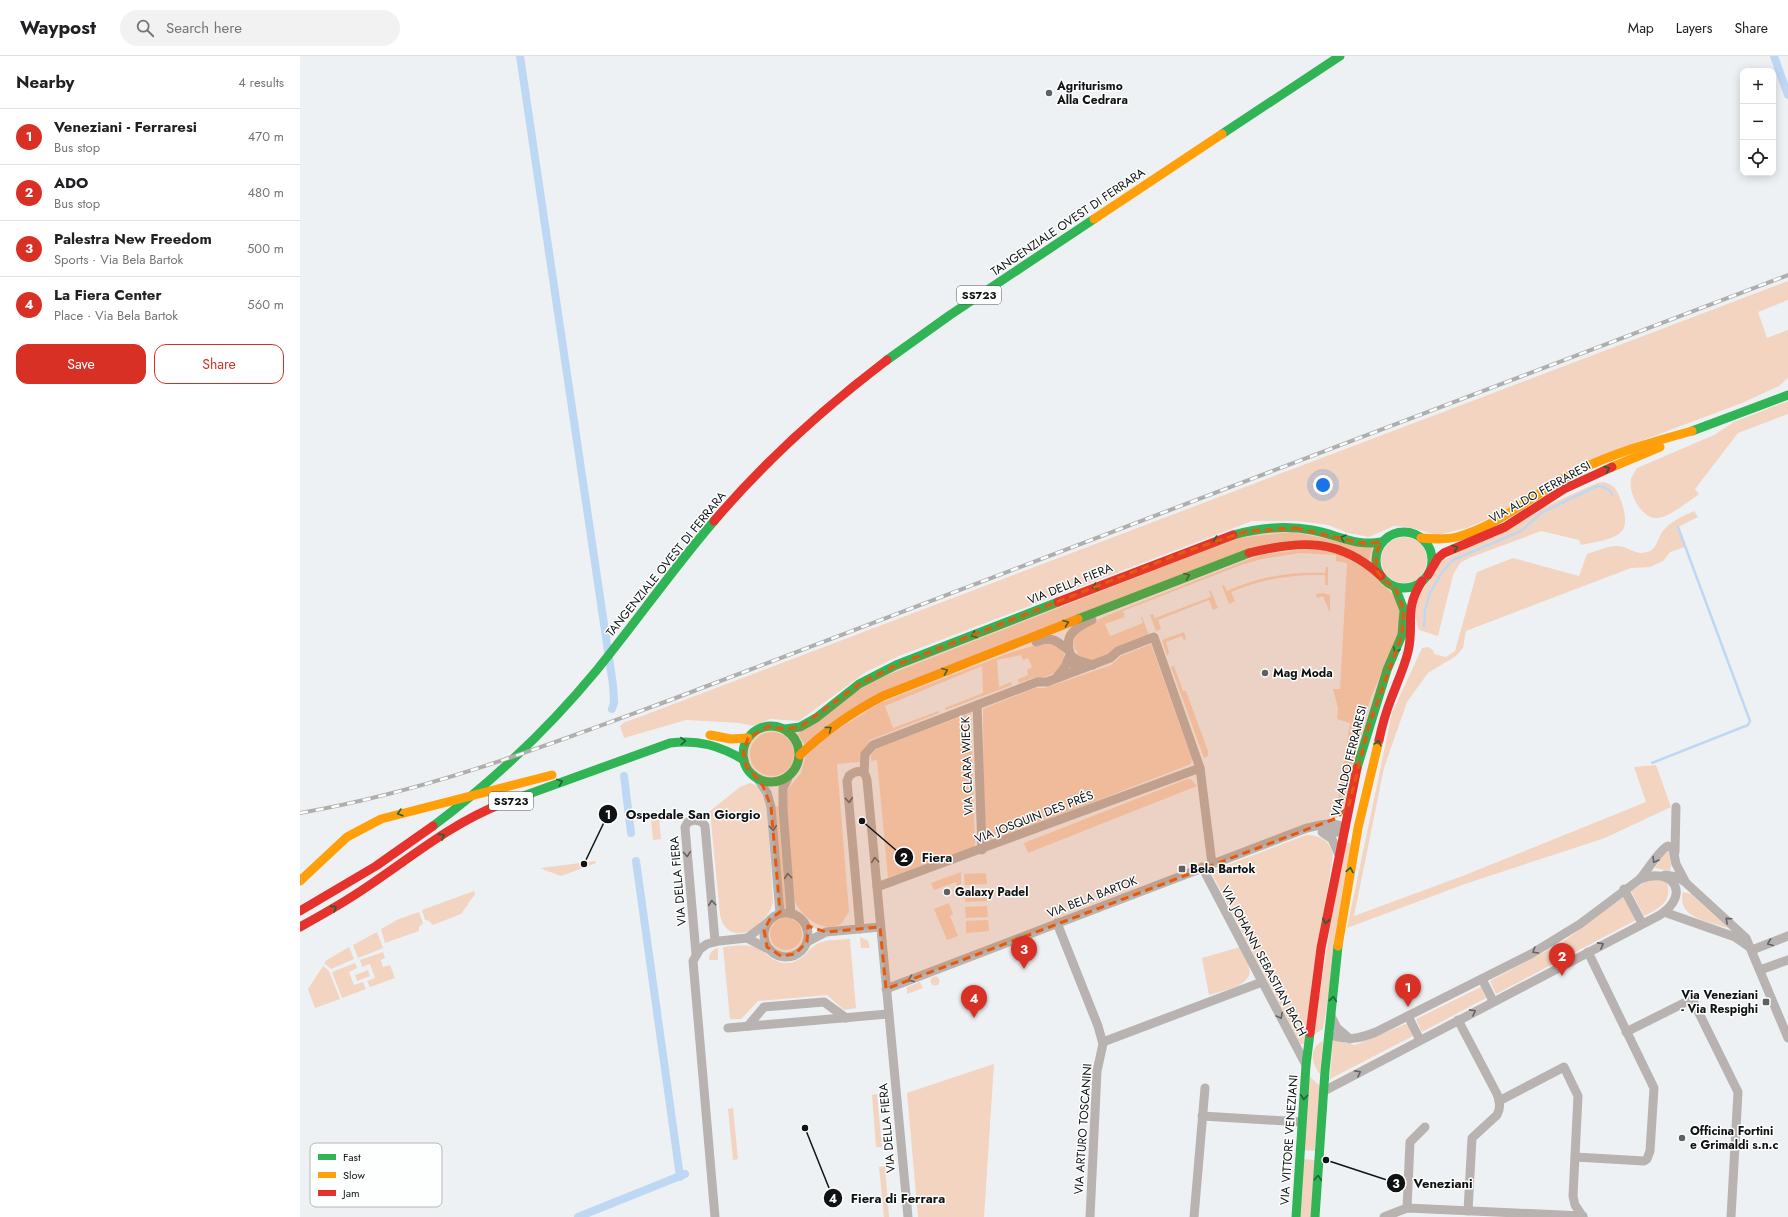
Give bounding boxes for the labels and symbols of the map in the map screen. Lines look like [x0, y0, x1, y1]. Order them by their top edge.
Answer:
place label: Agriturismo Alla Cedrara [1056, 77, 1128, 109]
marker: Agriturismo Alla Cedrara [1044, 88, 1054, 98]
street label: TANGENZIALE OVEST DI FERRARA [987, 163, 1149, 280]
road number: SS723 [957, 286, 1001, 304]
street label: VIA ALDO FERRARESI [1486, 457, 1594, 527]
one-way arrow [1602, 466, 1610, 474]
your location [1313, 475, 1333, 495]
street label: TANGENZIALE OVEST DI FERRARA [602, 487, 730, 641]
one-way arrow [1340, 534, 1347, 543]
one-way arrow [1213, 536, 1220, 544]
one-way arrow [1450, 545, 1458, 553]
street label: VIA DELLA FIERA [1025, 559, 1115, 609]
one-way arrow [1183, 573, 1190, 581]
one-way arrow [1092, 583, 1099, 591]
one-way arrow [1062, 620, 1069, 628]
one-way arrow [971, 630, 979, 638]
one-way arrow [1393, 646, 1401, 654]
place label: Mag Moda [1273, 664, 1333, 682]
one-way arrow [941, 667, 948, 675]
marker: Mag Moda [1260, 668, 1270, 678]
street label: VIA ALDO FERRARESI [1327, 704, 1371, 818]
street label: VIA CLARA WIECK [956, 716, 978, 816]
one-way arrow [825, 726, 832, 734]
one-way arrow [680, 737, 686, 746]
one-way arrow [1374, 740, 1382, 747]
one-way arrow [557, 779, 564, 787]
street label: VIA JOSQUIN DES PRÉS [972, 786, 1096, 848]
road number: SS723 [489, 792, 533, 810]
one-way arrow [844, 797, 853, 803]
callout: Ospedale San Giorgio [598, 802, 768, 827]
text: Ospedale San Giorgio [626, 805, 761, 824]
text: 1 [605, 806, 611, 824]
one-way arrow [396, 809, 403, 817]
one-way arrow [769, 825, 778, 832]
one-way arrow [438, 833, 445, 840]
street label: VIA DELLA FIERA [665, 835, 691, 927]
callout: Fiera [894, 845, 961, 870]
text: Fiera [922, 848, 952, 867]
text: 2 [900, 849, 908, 867]
one-way arrow [683, 851, 692, 857]
one-way arrow [1652, 856, 1659, 863]
one-way arrow [870, 857, 879, 863]
place label: Bela Bartok [1190, 860, 1255, 878]
marker: Bela Bartok [1177, 864, 1187, 874]
one-way arrow [1345, 867, 1354, 873]
street label: VIA BELA BARTOK [1044, 871, 1140, 922]
one-way arrow [783, 873, 792, 879]
place label: Galaxy Padel [955, 883, 1028, 901]
street label: VIA JOHANN SEBASTIAN BACH [1217, 883, 1311, 1039]
marker: Galaxy Padel [942, 887, 952, 897]
one-way arrow [707, 900, 716, 906]
one-way arrow [330, 905, 337, 913]
one-way arrow [1725, 917, 1733, 924]
one-way arrow [1323, 918, 1331, 924]
pin: 3 [1011, 936, 1037, 969]
one-way arrow [1766, 938, 1773, 946]
one-way arrow [1597, 942, 1604, 950]
pin: 2 [1549, 943, 1575, 976]
one-way arrow [1532, 947, 1539, 954]
pin: 1 [1395, 974, 1421, 1007]
one-way arrow [908, 975, 915, 983]
pin: 4 [961, 985, 987, 1018]
place label: Via Veneziani - Via Respighi [1680, 986, 1758, 1018]
one-way arrow [1328, 996, 1337, 1002]
marker: Via Veneziani - Via Respighi [1761, 997, 1771, 1007]
one-way arrow [1469, 1009, 1476, 1016]
one-way arrow [1275, 1012, 1283, 1019]
street label: VIA ARTURO TOSCANINI [1069, 1063, 1097, 1195]
one-way arrow [1354, 1070, 1362, 1077]
street label: VIA VITTORE VENEZIANI [1275, 1074, 1303, 1206]
street label: VIA DELLA FIERA [874, 1082, 900, 1174]
one-way arrow [1300, 1094, 1308, 1100]
place label: Officina Fortini e Grimaldi s.n.c [1690, 1122, 1778, 1154]
marker: Officina Fortini e Grimaldi s.n.c [1677, 1133, 1687, 1143]
legend [310, 1143, 442, 1207]
text: Fast [343, 1149, 361, 1165]
text: Slow [343, 1167, 365, 1183]
callout: Veneziani [1386, 1171, 1481, 1196]
text: Veneziani [1412, 1174, 1473, 1193]
one-way arrow [1313, 1175, 1322, 1181]
text: 3 [1392, 1175, 1400, 1193]
text: Jam [341, 1185, 360, 1201]
callout: Fiera di Ferrara [823, 1186, 953, 1211]
text: Fiera di Ferrara [851, 1189, 945, 1208]
text: 4 [829, 1190, 837, 1208]

